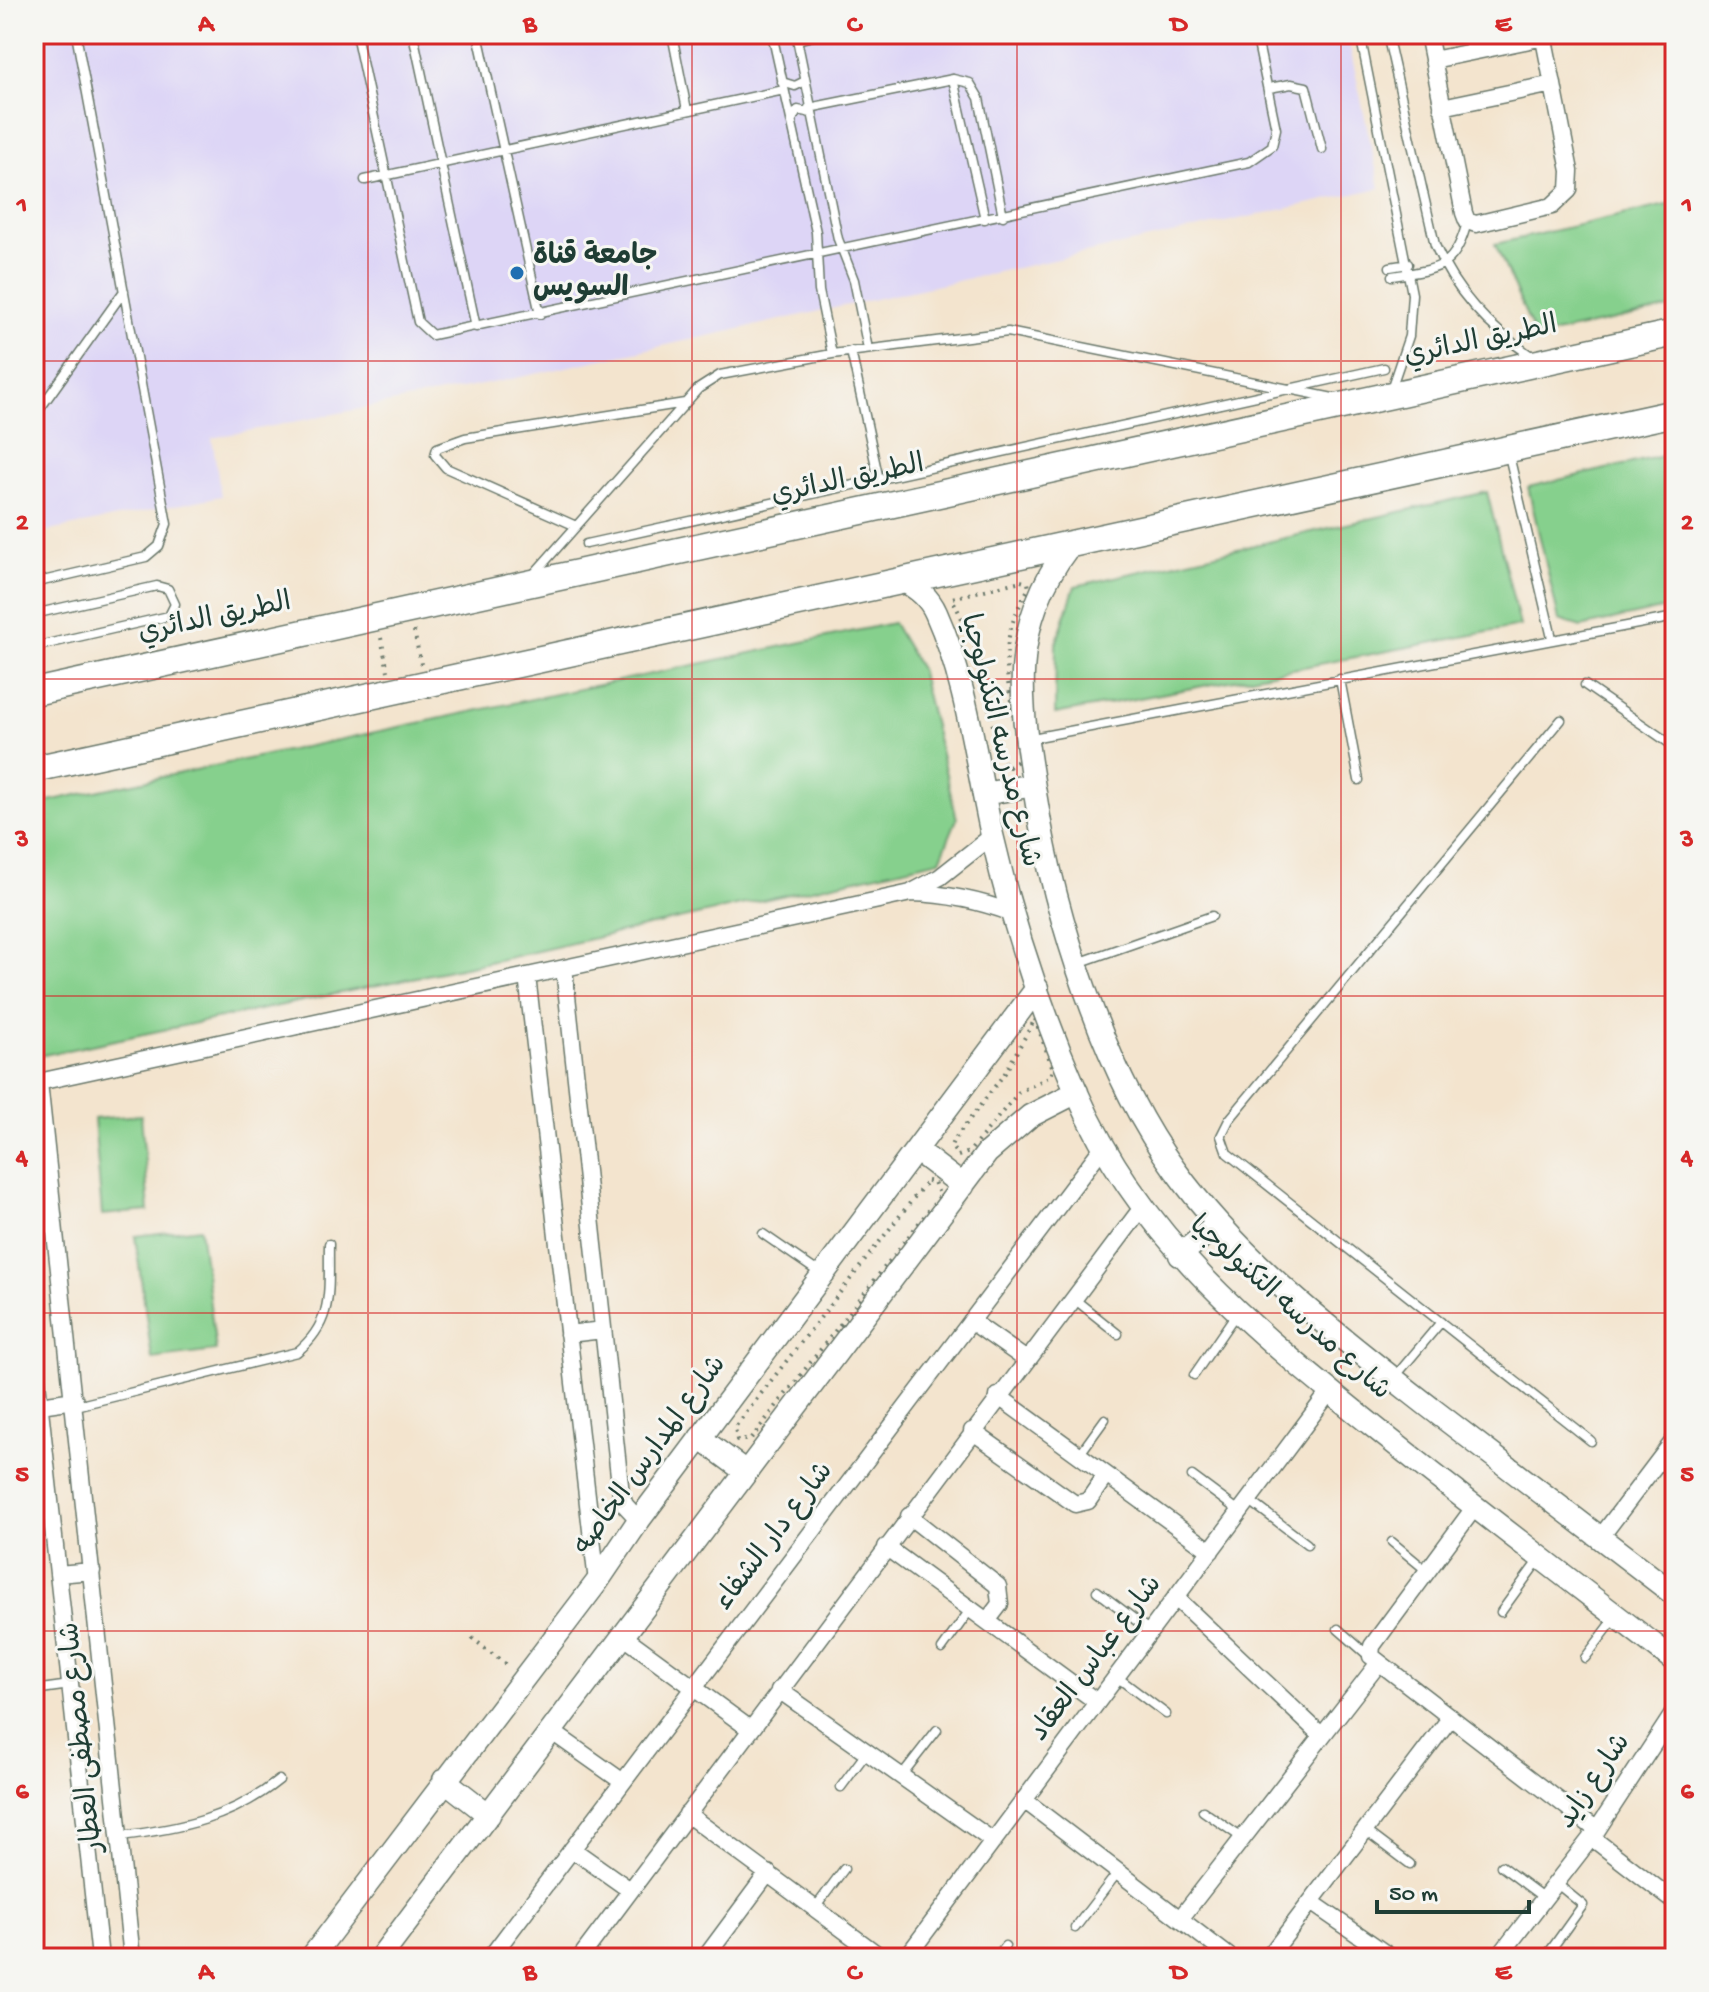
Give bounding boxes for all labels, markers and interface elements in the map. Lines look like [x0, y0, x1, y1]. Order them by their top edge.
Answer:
text: A [197, 11, 215, 42]
text: B [522, 11, 538, 42]
text: C [847, 11, 864, 42]
text: D [1169, 11, 1189, 42]
text: E [1495, 11, 1513, 42]
text: 1 [16, 192, 27, 223]
text: 1 [1681, 192, 1692, 223]
place label: جامعة قناة السويس [533, 239, 658, 306]
marker: جامعة قناة السويس [508, 264, 526, 282]
street label: الطريق الدائري [1402, 310, 1560, 374]
street label: الطريق الدائري [769, 449, 927, 513]
text: 2 [16, 509, 29, 540]
text: 2 [1681, 509, 1694, 540]
street label: الطريق الدائري [136, 587, 294, 651]
street label: شارع مدرسه التكنولوجيا [952, 611, 1046, 871]
text: 3 [14, 826, 29, 857]
text: 3 [1679, 826, 1694, 857]
text: 4 [15, 1144, 29, 1175]
text: 4 [1680, 1144, 1694, 1175]
street label: شارع مدرسه التكنولوجيا [1181, 1210, 1397, 1408]
street label: شارع المدارس الخاصه [567, 1350, 735, 1562]
street label: شارع دار الشفاء [708, 1456, 842, 1618]
text: 5 [15, 1461, 29, 1492]
text: 5 [1680, 1461, 1694, 1492]
street label: شارع عباس العقاد [1024, 1569, 1170, 1749]
street label: شارع مصطفى العطار [55, 1620, 112, 1856]
street label: شارع زايد [1551, 1728, 1639, 1836]
text: 6 [15, 1778, 29, 1809]
text: 6 [1680, 1778, 1694, 1809]
scale bar [1377, 1864, 1529, 1914]
text: 50 m [1389, 1881, 1438, 1910]
text: A [197, 1959, 215, 1990]
text: B [522, 1959, 538, 1990]
text: C [847, 1959, 864, 1990]
text: D [1169, 1959, 1189, 1990]
text: E [1495, 1959, 1513, 1990]

